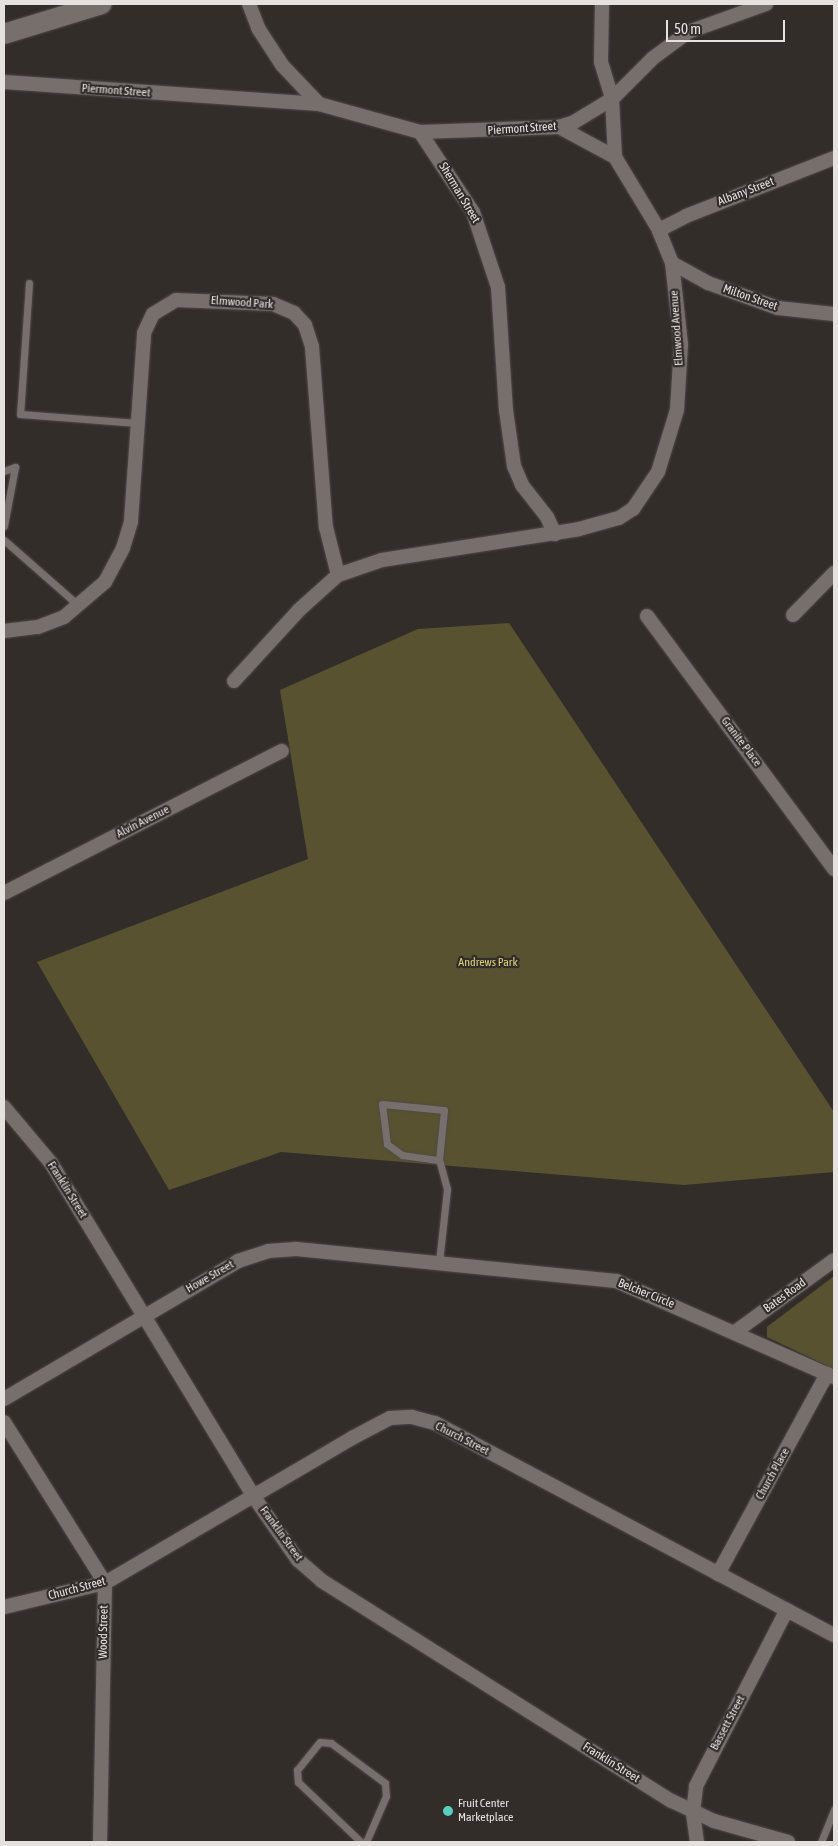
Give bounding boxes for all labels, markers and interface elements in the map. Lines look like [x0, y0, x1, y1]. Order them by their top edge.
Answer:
scale bar [668, 10, 787, 42]
text: 50 m [674, 20, 701, 37]
street label: Piermont Street [81, 81, 151, 101]
street label: Piermont Street [487, 119, 557, 139]
street label: Sherman Street [435, 160, 483, 226]
street label: Albany Street [716, 175, 776, 209]
street label: Milton Street [721, 282, 779, 314]
street label: Elmwood Avenue [667, 290, 687, 366]
street label: Elmwood Park [210, 294, 274, 312]
street label: Granite Place [718, 714, 764, 770]
street label: Alvin Avenue [114, 803, 172, 841]
park label: Andrews Park [458, 956, 518, 970]
street label: Franklin Street [44, 1159, 90, 1221]
street label: Howe Street [183, 1258, 237, 1296]
street label: Belcher Circle [616, 1276, 676, 1312]
street label: Bates Road [761, 1276, 809, 1316]
street label: Church Street [433, 1419, 491, 1459]
street label: Church Place [753, 1446, 793, 1502]
street label: Franklin Street [256, 1504, 306, 1564]
street label: Church Street [47, 1574, 107, 1604]
street label: Wood Street [96, 1605, 112, 1659]
street label: Bassett Street [708, 1693, 748, 1753]
street label: Franklin Street [580, 1740, 642, 1786]
place label: Fruit Center Marketplace [458, 1797, 513, 1825]
marker: Fruit Center Marketplace [442, 1805, 454, 1817]

